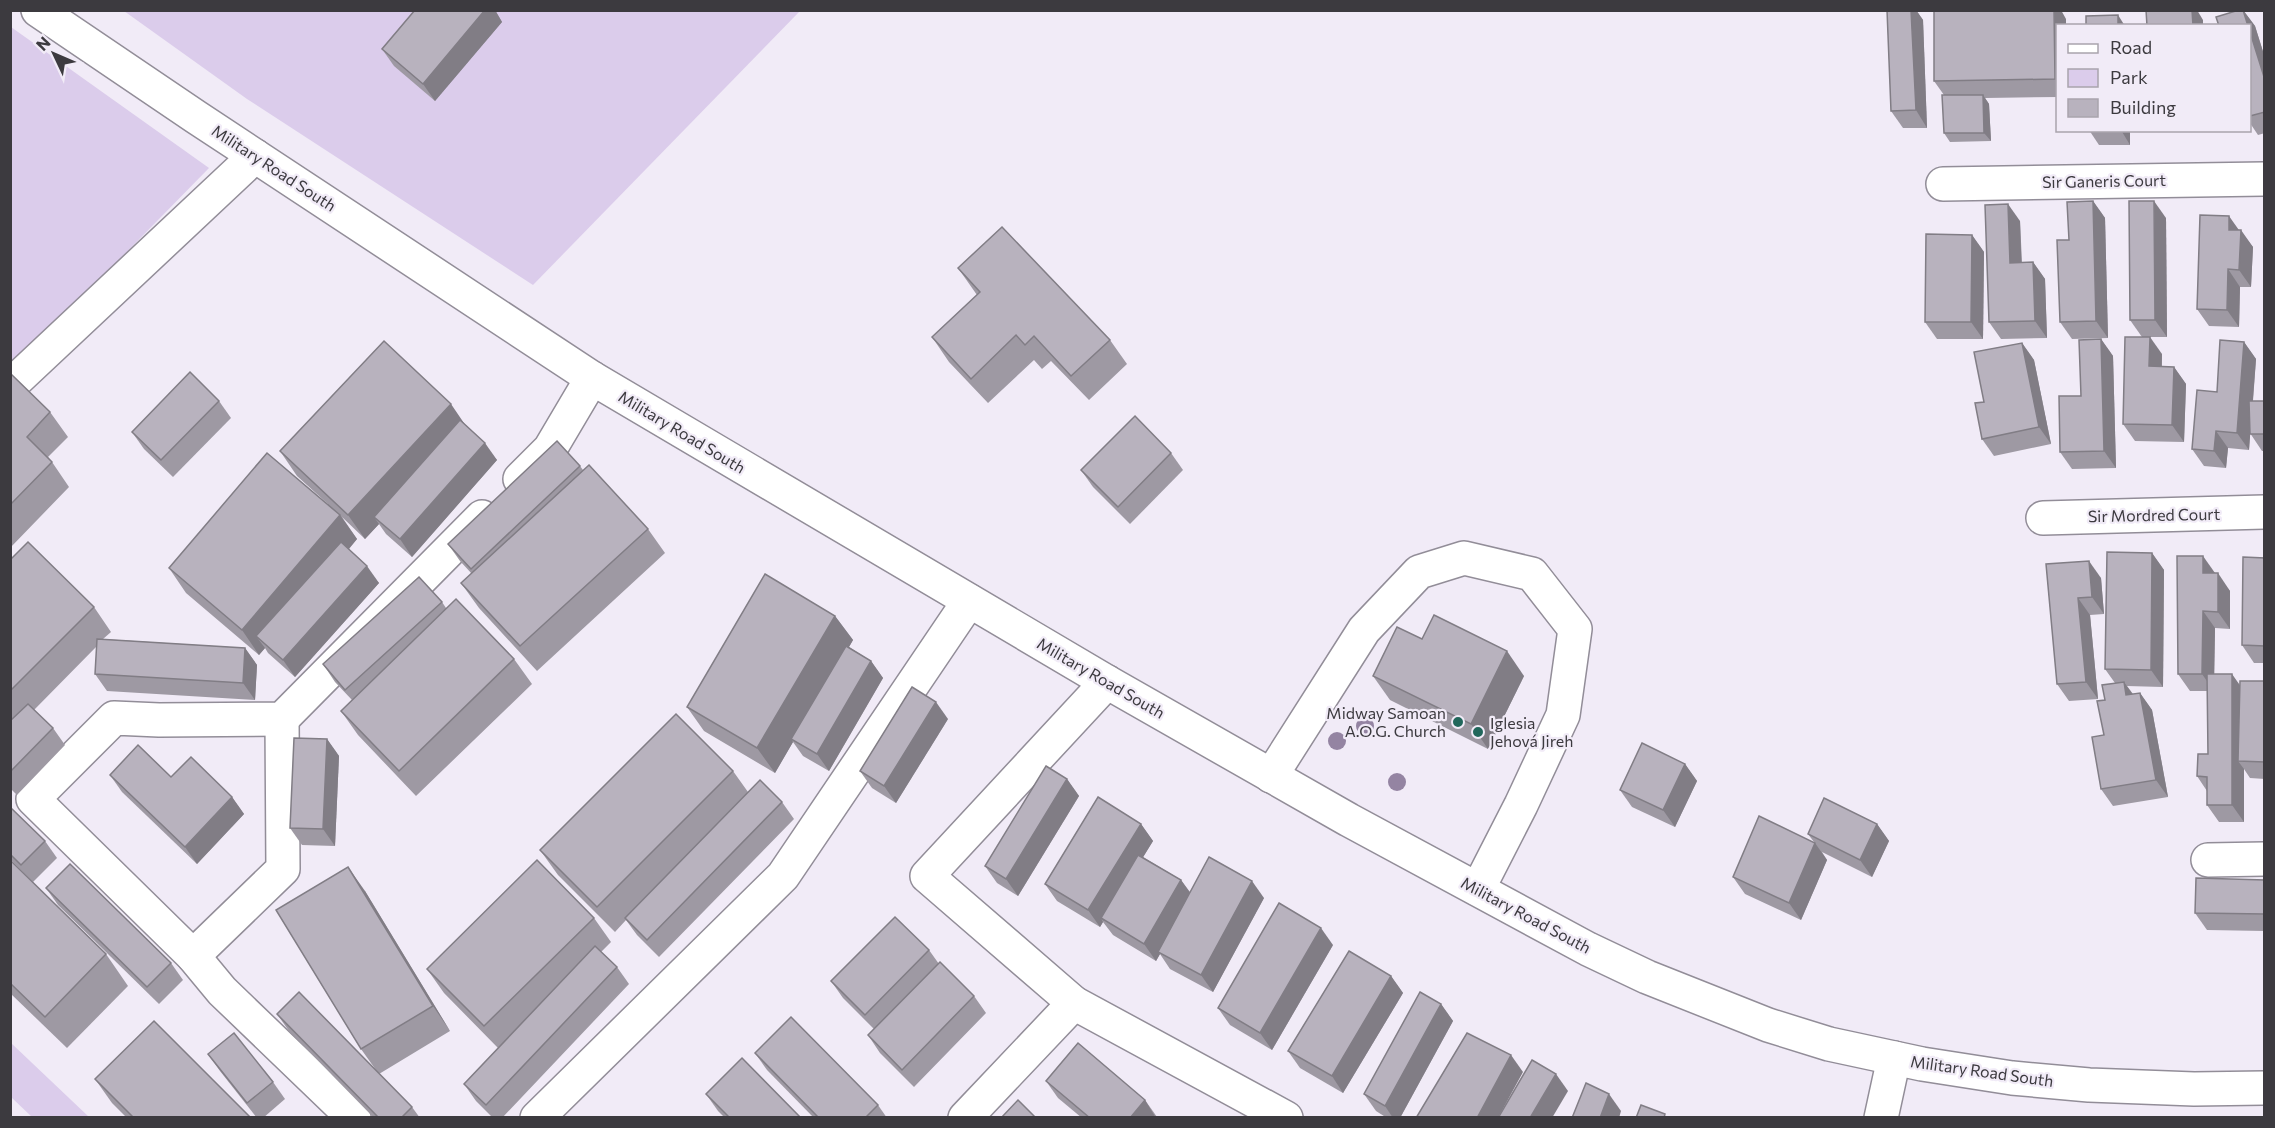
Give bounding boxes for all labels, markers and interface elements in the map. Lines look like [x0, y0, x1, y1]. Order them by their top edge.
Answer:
north arrow [24, 24, 84, 84]
legend [2056, 24, 2251, 132]
text: N [32, 32, 54, 54]
text: Road [2110, 36, 2152, 58]
text: Park [2110, 66, 2148, 88]
text: Building [2110, 96, 2176, 118]
street label: Military Road South [209, 120, 340, 215]
street label: Sir Ganeris Court [2042, 170, 2167, 191]
street label: Military Road South [616, 386, 749, 477]
street label: Sir Mordred Court [2088, 504, 2221, 525]
street label: Military Road South [1034, 633, 1168, 722]
place label: Midway Samoan A.O.G. Church [1326, 703, 1446, 740]
place label: Iglesia Jehová Jireh [1490, 713, 1573, 750]
marker: Midway Samoan A.O.G. Church [1451, 715, 1465, 729]
marker: Iglesia Jehová Jireh [1471, 725, 1485, 739]
street label: Military Road South [1458, 872, 1594, 957]
street label: Military Road South [1909, 1051, 2055, 1090]

